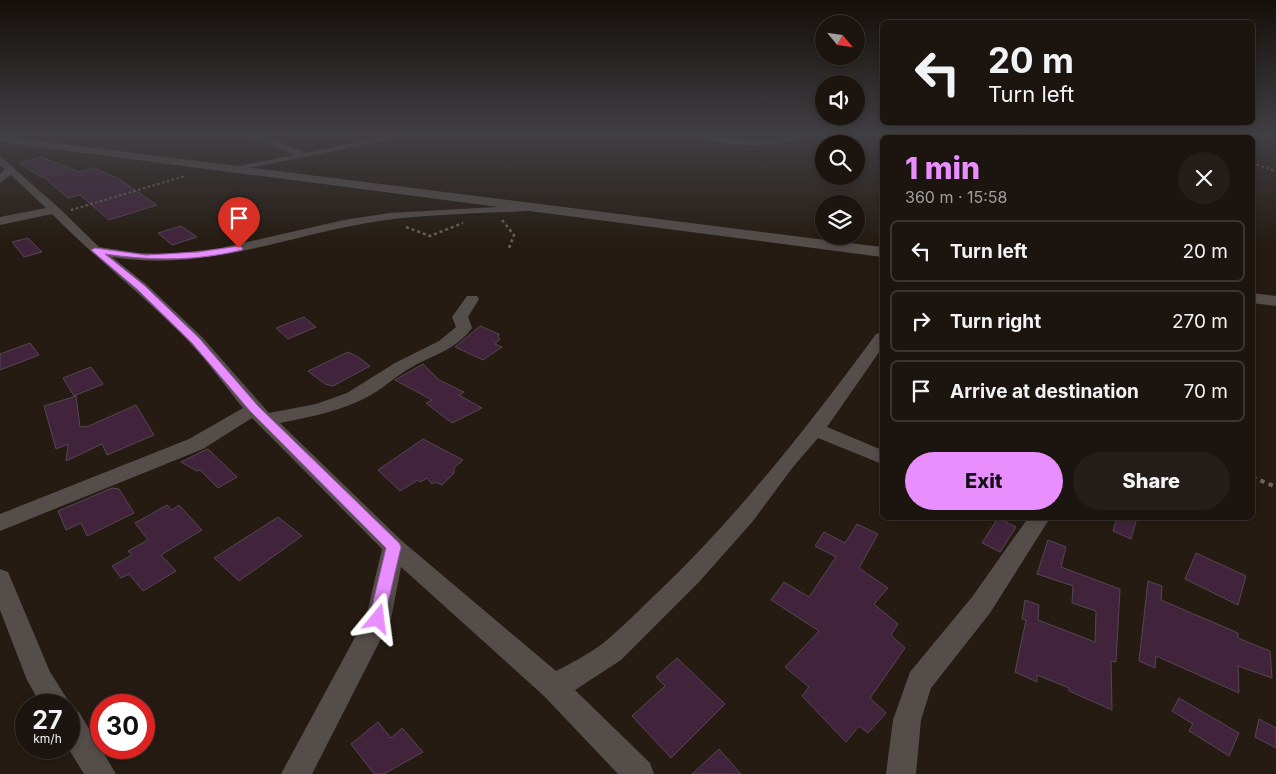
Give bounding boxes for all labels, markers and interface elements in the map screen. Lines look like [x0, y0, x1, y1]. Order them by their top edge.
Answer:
north arrow [815, 15, 865, 65]
map controls [815, 15, 865, 245]
text: 20 m [988, 39, 1074, 81]
icon: left [905, 40, 970, 105]
button: sound [815, 75, 865, 125]
text: Turn left [988, 81, 1074, 107]
button: search [815, 135, 865, 185]
text: 1 min [905, 150, 980, 186]
button: close [1178, 152, 1230, 204]
text: 360 m · 15:58 [905, 187, 1008, 207]
button: layers [815, 195, 865, 245]
pin [218, 197, 260, 248]
icon: arrive [225, 204, 253, 232]
icon: left [907, 237, 935, 265]
text: Turn left [950, 240, 1028, 263]
text: 20 m [1182, 240, 1228, 263]
icon: right [907, 307, 935, 335]
text: Turn right [950, 310, 1041, 333]
text: 270 m [1172, 310, 1228, 333]
icon: arrive [907, 377, 935, 405]
text: Arrive at destination [950, 380, 1139, 403]
text: 70 m [1184, 380, 1228, 403]
button: Exit [905, 452, 1063, 510]
button: Share [1073, 452, 1230, 510]
position arrow [351, 592, 403, 644]
speed limit sign: 30 [90, 694, 155, 759]
text: 27 [32, 705, 63, 735]
text: km/h [33, 731, 62, 746]

